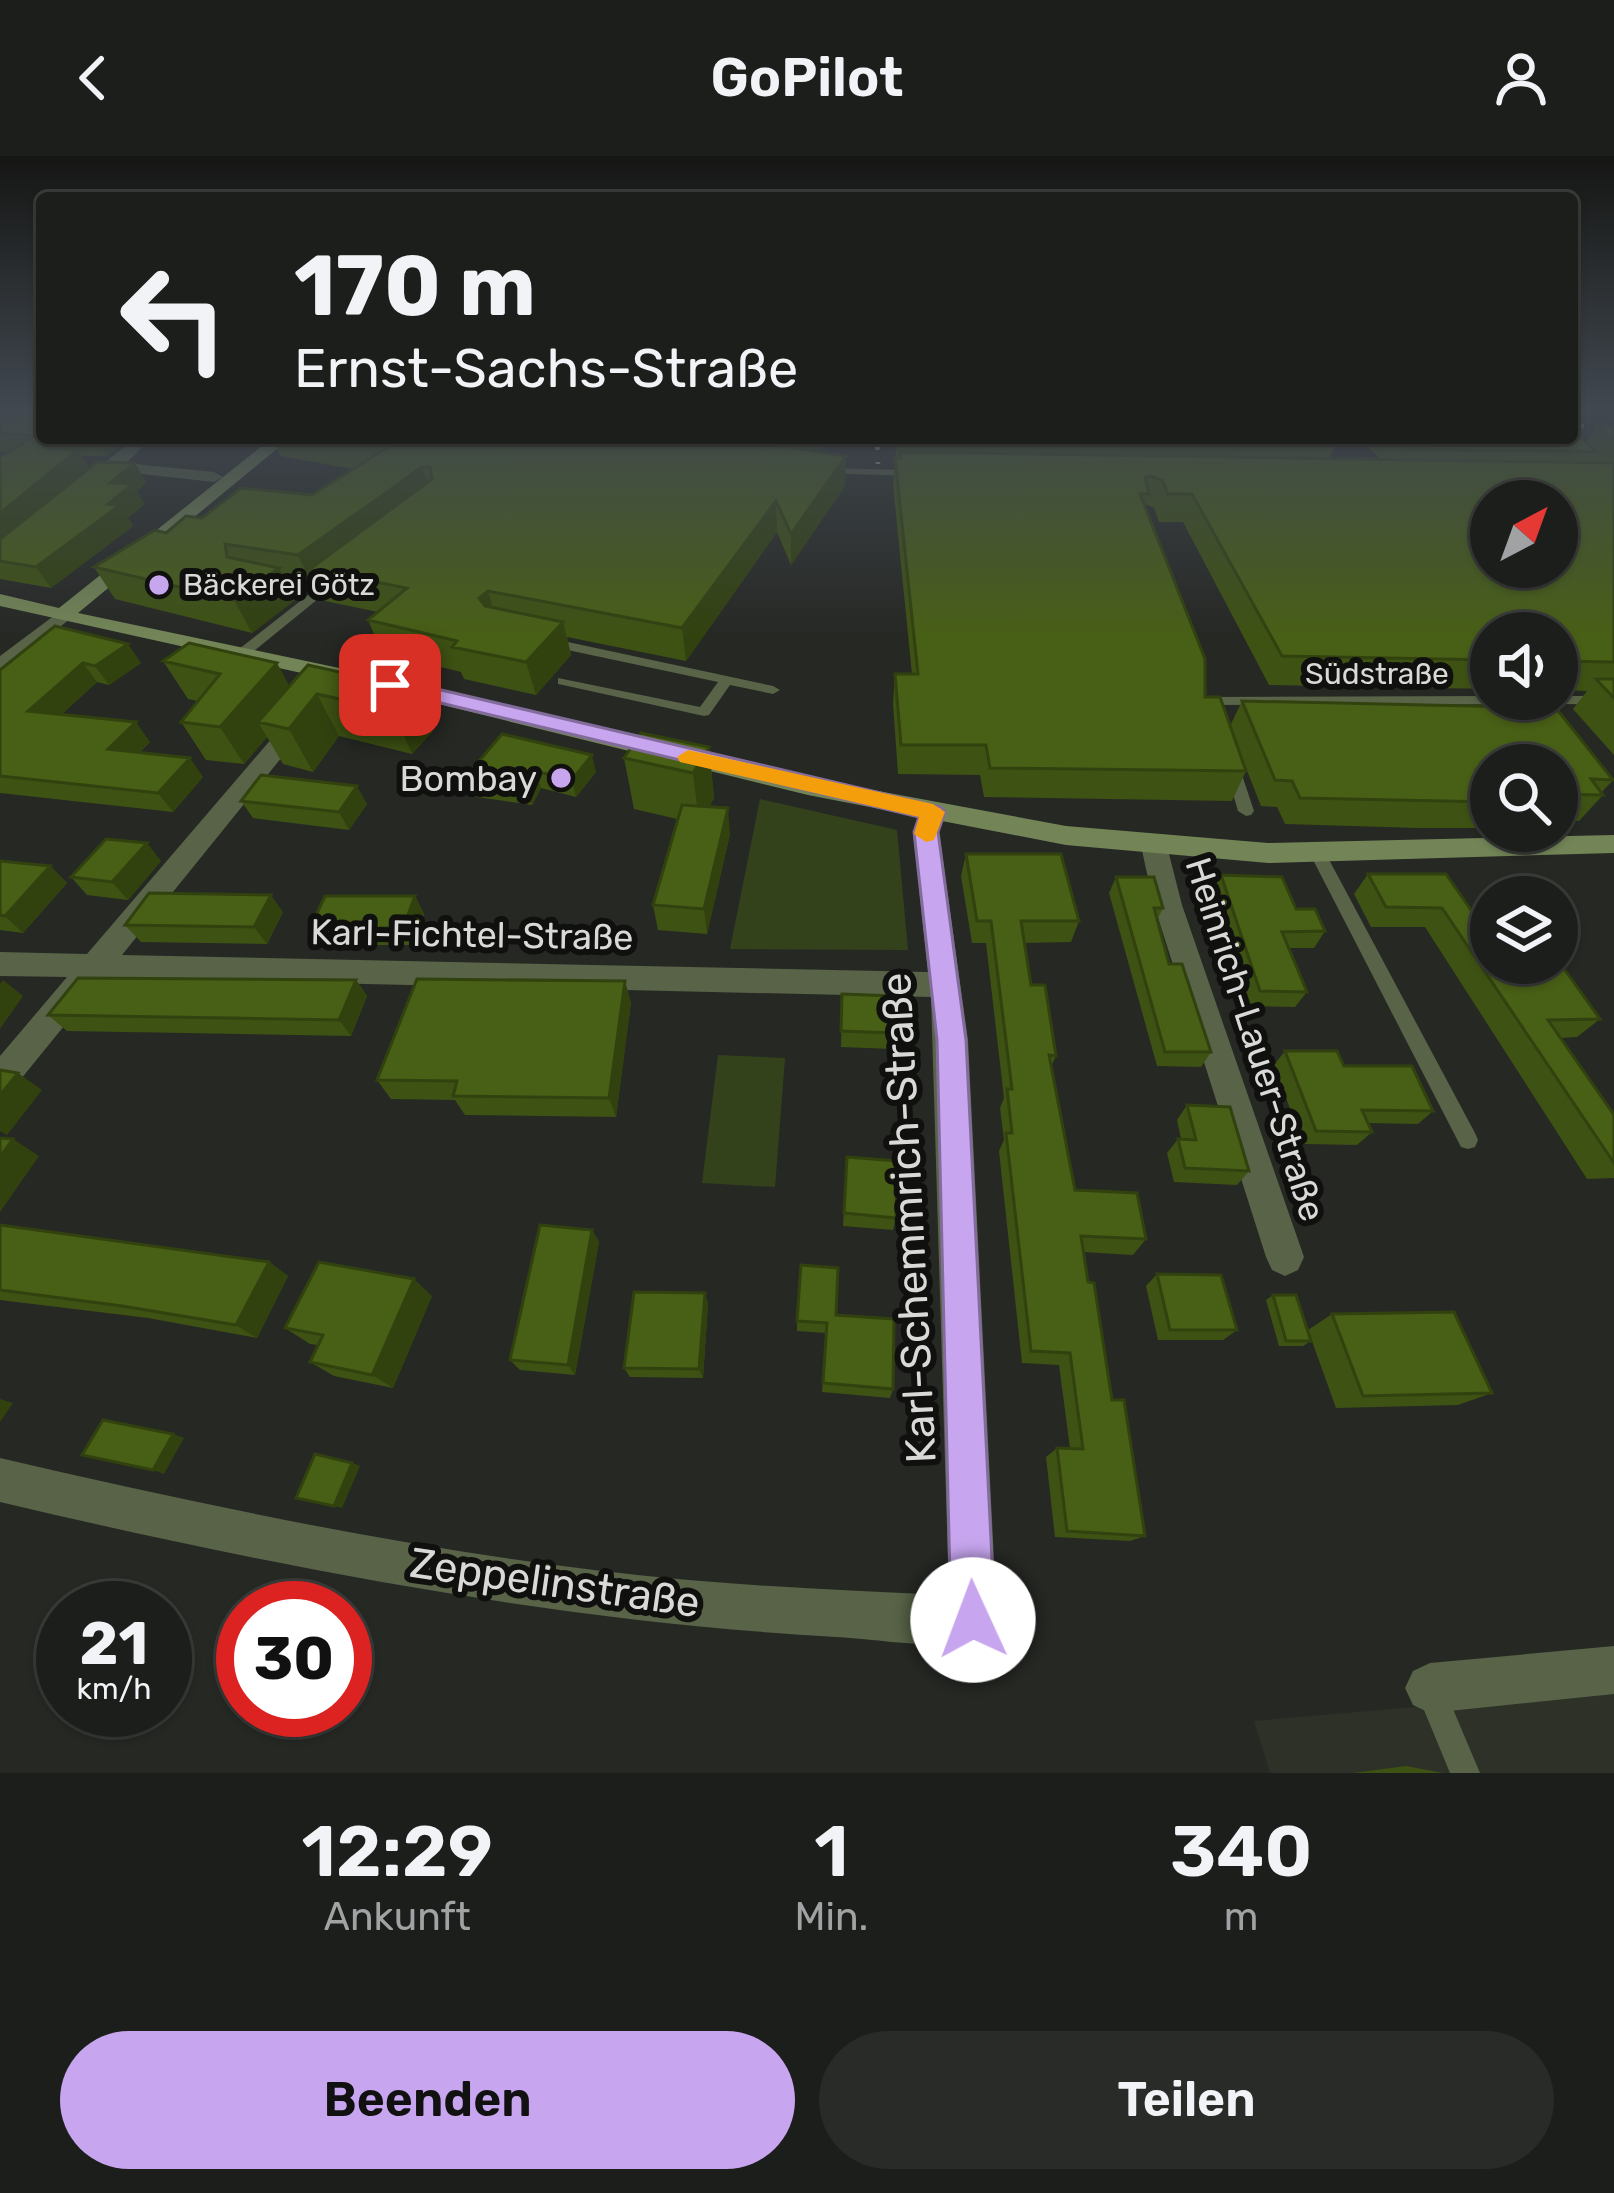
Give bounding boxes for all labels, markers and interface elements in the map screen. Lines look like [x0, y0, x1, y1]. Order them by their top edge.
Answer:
icon: back [60, 45, 126, 111]
icon: person [1488, 45, 1554, 111]
text: GoPilot [711, 46, 903, 110]
text: 170 m [294, 236, 536, 336]
icon: left [96, 240, 252, 396]
text: Ernst-Sachs-Straße [294, 337, 798, 401]
north arrow [1470, 480, 1578, 588]
map controls [1470, 480, 1578, 984]
place label: Bäckerei Götz [183, 567, 375, 603]
marker: Bäckerei Götz [146, 572, 172, 598]
button: sound [1470, 612, 1578, 720]
pin [339, 634, 441, 736]
icon: arrive [357, 652, 423, 718]
street label: Südstraße [1305, 656, 1449, 692]
button: search [1470, 744, 1578, 852]
place label: Bombay [400, 757, 537, 800]
marker: Bombay [548, 765, 574, 791]
street label: Heinrich-Lauer-Straße [1176, 852, 1335, 1226]
button: layers [1470, 876, 1578, 984]
street label: Karl-Fichtel-Straße [310, 910, 634, 959]
street label: Karl-Schemmrich-Straße [871, 971, 947, 1464]
street label: Zeppelinstraße [407, 1538, 703, 1628]
position arrow [910, 1557, 1036, 1683]
speed limit sign: 30 [216, 1581, 372, 1737]
text: 21 [80, 1608, 148, 1679]
text: km/h [77, 1671, 151, 1707]
text: 12:29 [302, 1809, 493, 1894]
text: 1 [814, 1809, 849, 1894]
text: 340 [1170, 1809, 1312, 1894]
text: Ankunft [324, 1894, 471, 1940]
text: Min. [795, 1894, 868, 1940]
text: m [1224, 1894, 1259, 1940]
button: Beenden [60, 2031, 795, 2169]
button: Teilen [819, 2031, 1554, 2169]

